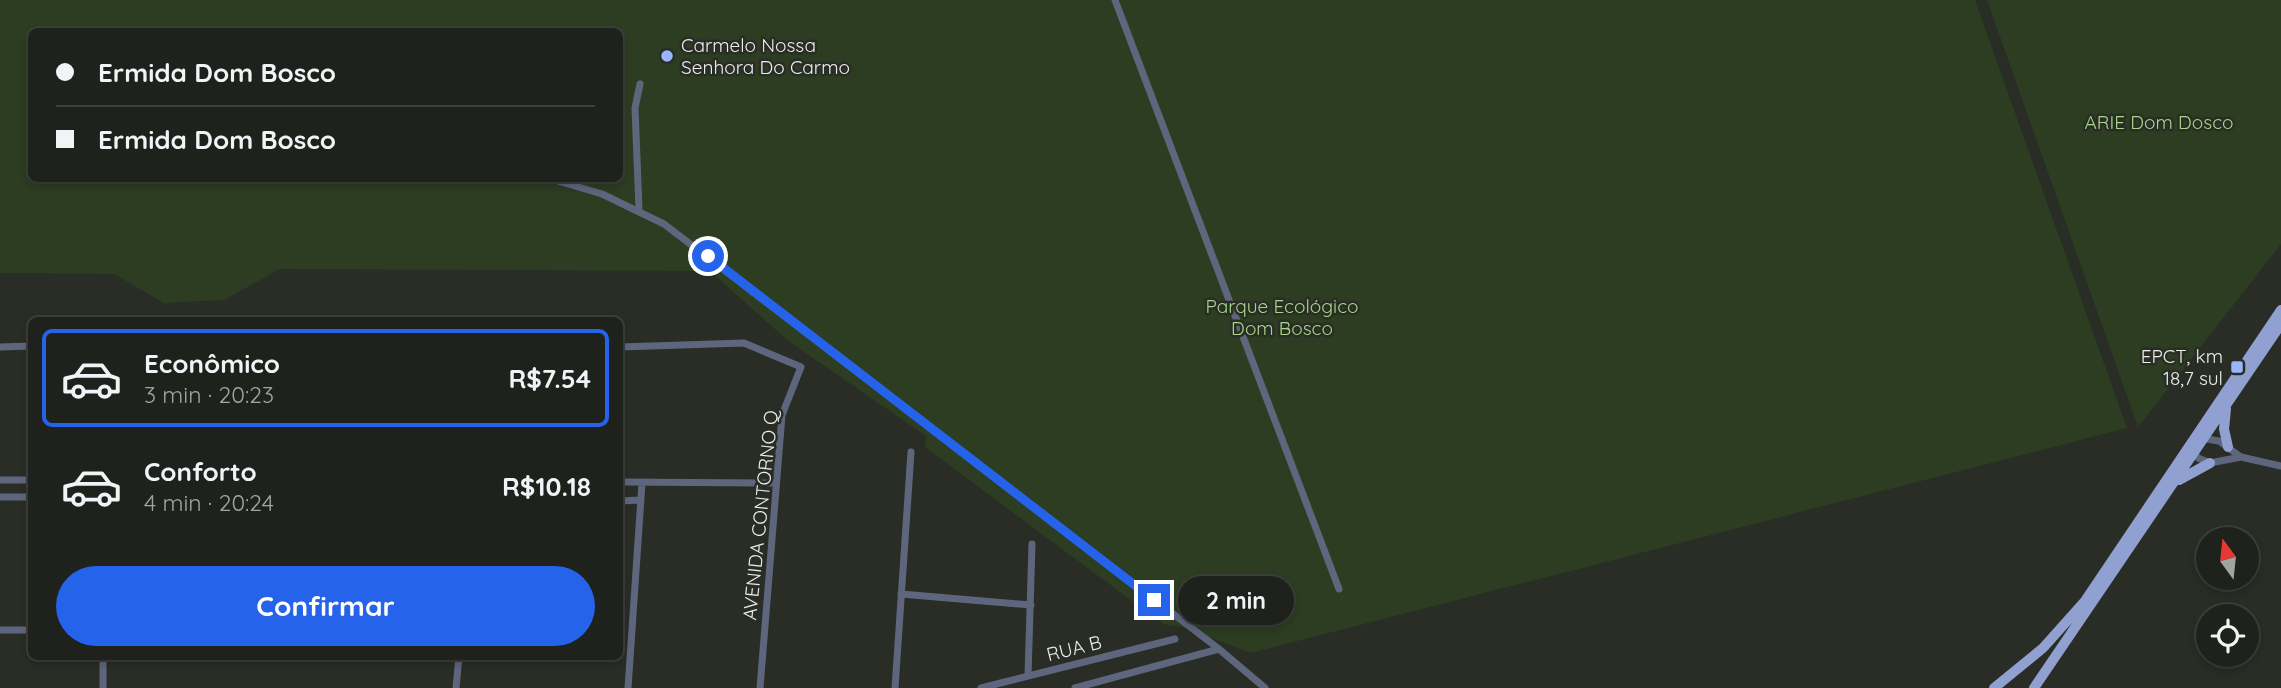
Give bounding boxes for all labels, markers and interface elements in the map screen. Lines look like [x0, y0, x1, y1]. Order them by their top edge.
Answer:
place label: Carmelo Nossa Senhora Do Carmo [681, 33, 850, 79]
marker: Carmelo Nossa Senhora Do Carmo [659, 48, 675, 64]
text: Ermida Dom Bosco [98, 56, 336, 89]
park label: ARIE Dom Dosco [2084, 110, 2234, 134]
text: Ermida Dom Bosco [98, 123, 336, 156]
route start [692, 240, 724, 272]
park label: Parque Ecológico Dom Bosco [1206, 294, 1359, 340]
place label: EPCT, km 18,7 sul [2141, 344, 2223, 390]
icon: car [60, 347, 123, 410]
text: Econômico [144, 347, 280, 380]
marker: EPCT, km 18,7 sul [2229, 359, 2245, 375]
text: R$7.54 [508, 362, 591, 395]
text: 3 min · 20:23 [144, 380, 274, 409]
street label: AVENIDA CONTORNO Q [737, 408, 783, 621]
icon: car [60, 455, 123, 518]
text: Conforto [144, 455, 257, 488]
text: R$10.18 [502, 470, 591, 503]
text: 4 min · 20:24 [144, 488, 274, 517]
north arrow [2196, 527, 2259, 590]
map controls [2196, 527, 2259, 667]
button: Confirmar [56, 566, 595, 646]
callout: 2 min [1178, 576, 1294, 624]
route end [1138, 584, 1170, 616]
text: 2 min [1206, 586, 1266, 615]
button: locate [2196, 604, 2259, 667]
street label: RUA B [1044, 630, 1104, 666]

